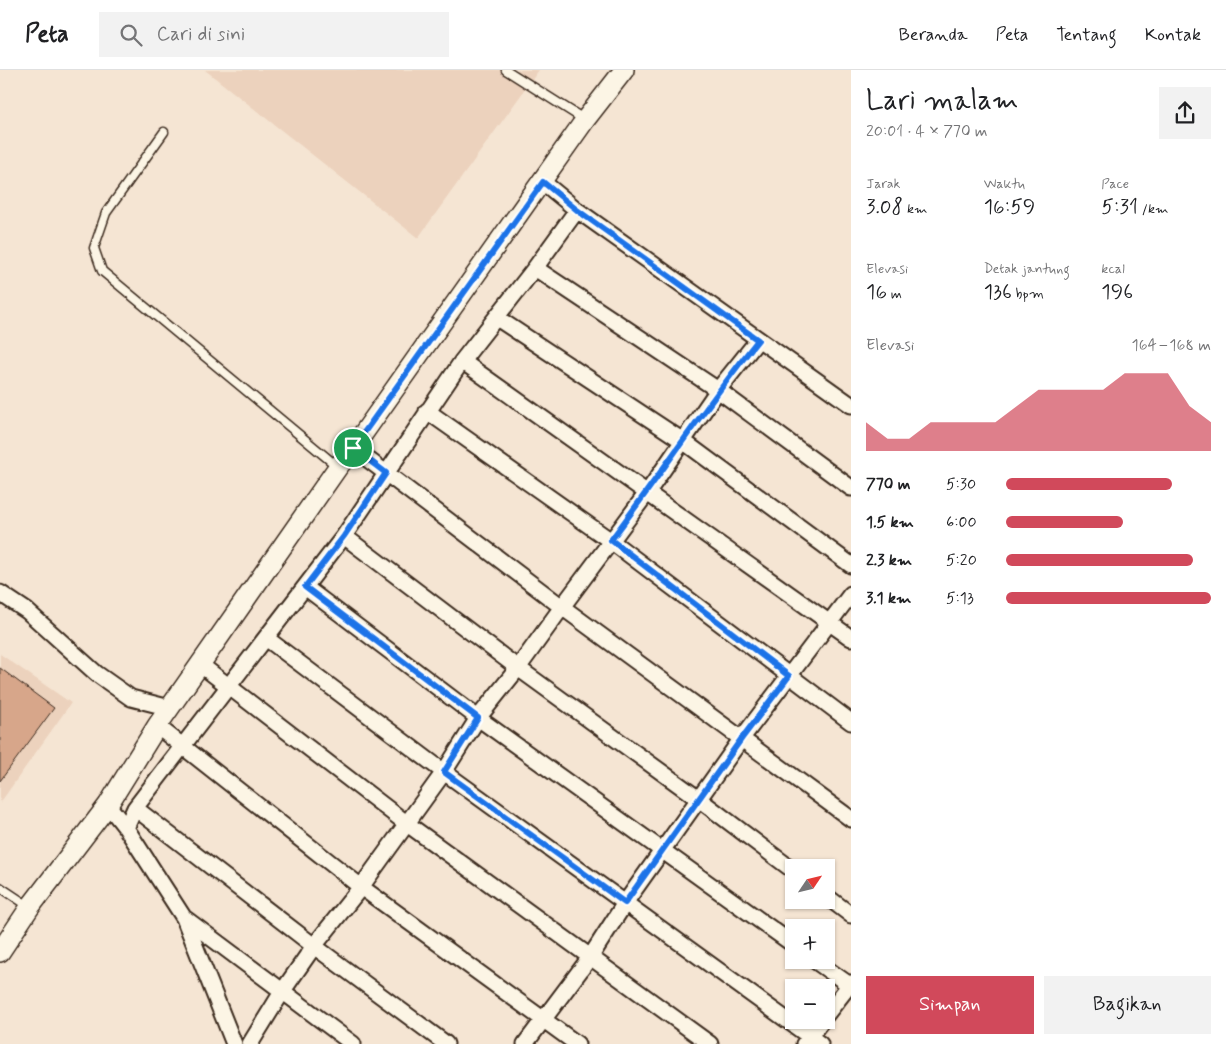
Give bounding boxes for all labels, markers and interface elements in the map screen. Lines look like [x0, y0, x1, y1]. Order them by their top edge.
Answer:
search box [99, 12, 449, 57]
text: Peta [25, 19, 69, 50]
icon: search [117, 21, 145, 49]
text: Cari di sini [157, 22, 245, 47]
text: Beranda [898, 23, 967, 47]
text: Peta [995, 23, 1028, 47]
text: Tentang [1056, 23, 1117, 47]
text: Kontak [1145, 23, 1201, 47]
text: Lari malam [866, 83, 1019, 120]
button: share [1159, 87, 1211, 139]
text: 20:01 · 4 × 770 m [866, 121, 988, 142]
text: Jarak [866, 175, 901, 193]
text: Waktu [984, 175, 1025, 193]
text: Pace [1101, 175, 1129, 193]
text: 3.08 [866, 193, 903, 221]
text: 16:59 [984, 193, 1035, 221]
text: 5:31 [1101, 193, 1138, 221]
text: km [903, 200, 927, 218]
text: /km [1138, 200, 1168, 218]
text: Elevasi [866, 260, 908, 278]
text: Detak jantung [984, 260, 1070, 278]
text: kcal [1101, 260, 1125, 278]
text: 16 [866, 278, 887, 306]
text: 136 [984, 278, 1012, 306]
text: 196 [1101, 278, 1133, 306]
text: m [887, 285, 902, 303]
text: bpm [1012, 285, 1044, 303]
text: Elevasi [866, 335, 914, 356]
text: 164–168 m [1132, 335, 1211, 356]
pin [332, 427, 374, 469]
icon: arrive [339, 434, 367, 462]
text: 770 m [866, 474, 910, 495]
text: 5:30 [946, 474, 976, 495]
text: 1.5 km [866, 512, 914, 533]
text: 6:00 [946, 512, 977, 533]
text: 2.3 km [866, 550, 912, 571]
text: 5:20 [946, 550, 977, 571]
text: 3.1 km [866, 588, 911, 609]
text: 5:13 [946, 588, 974, 609]
north arrow [785, 859, 835, 909]
map controls [785, 859, 835, 1029]
button: + [785, 919, 835, 969]
button: Simpan [866, 976, 1034, 1034]
button: Bagikan [1044, 976, 1211, 1034]
button: − [785, 979, 835, 1029]

